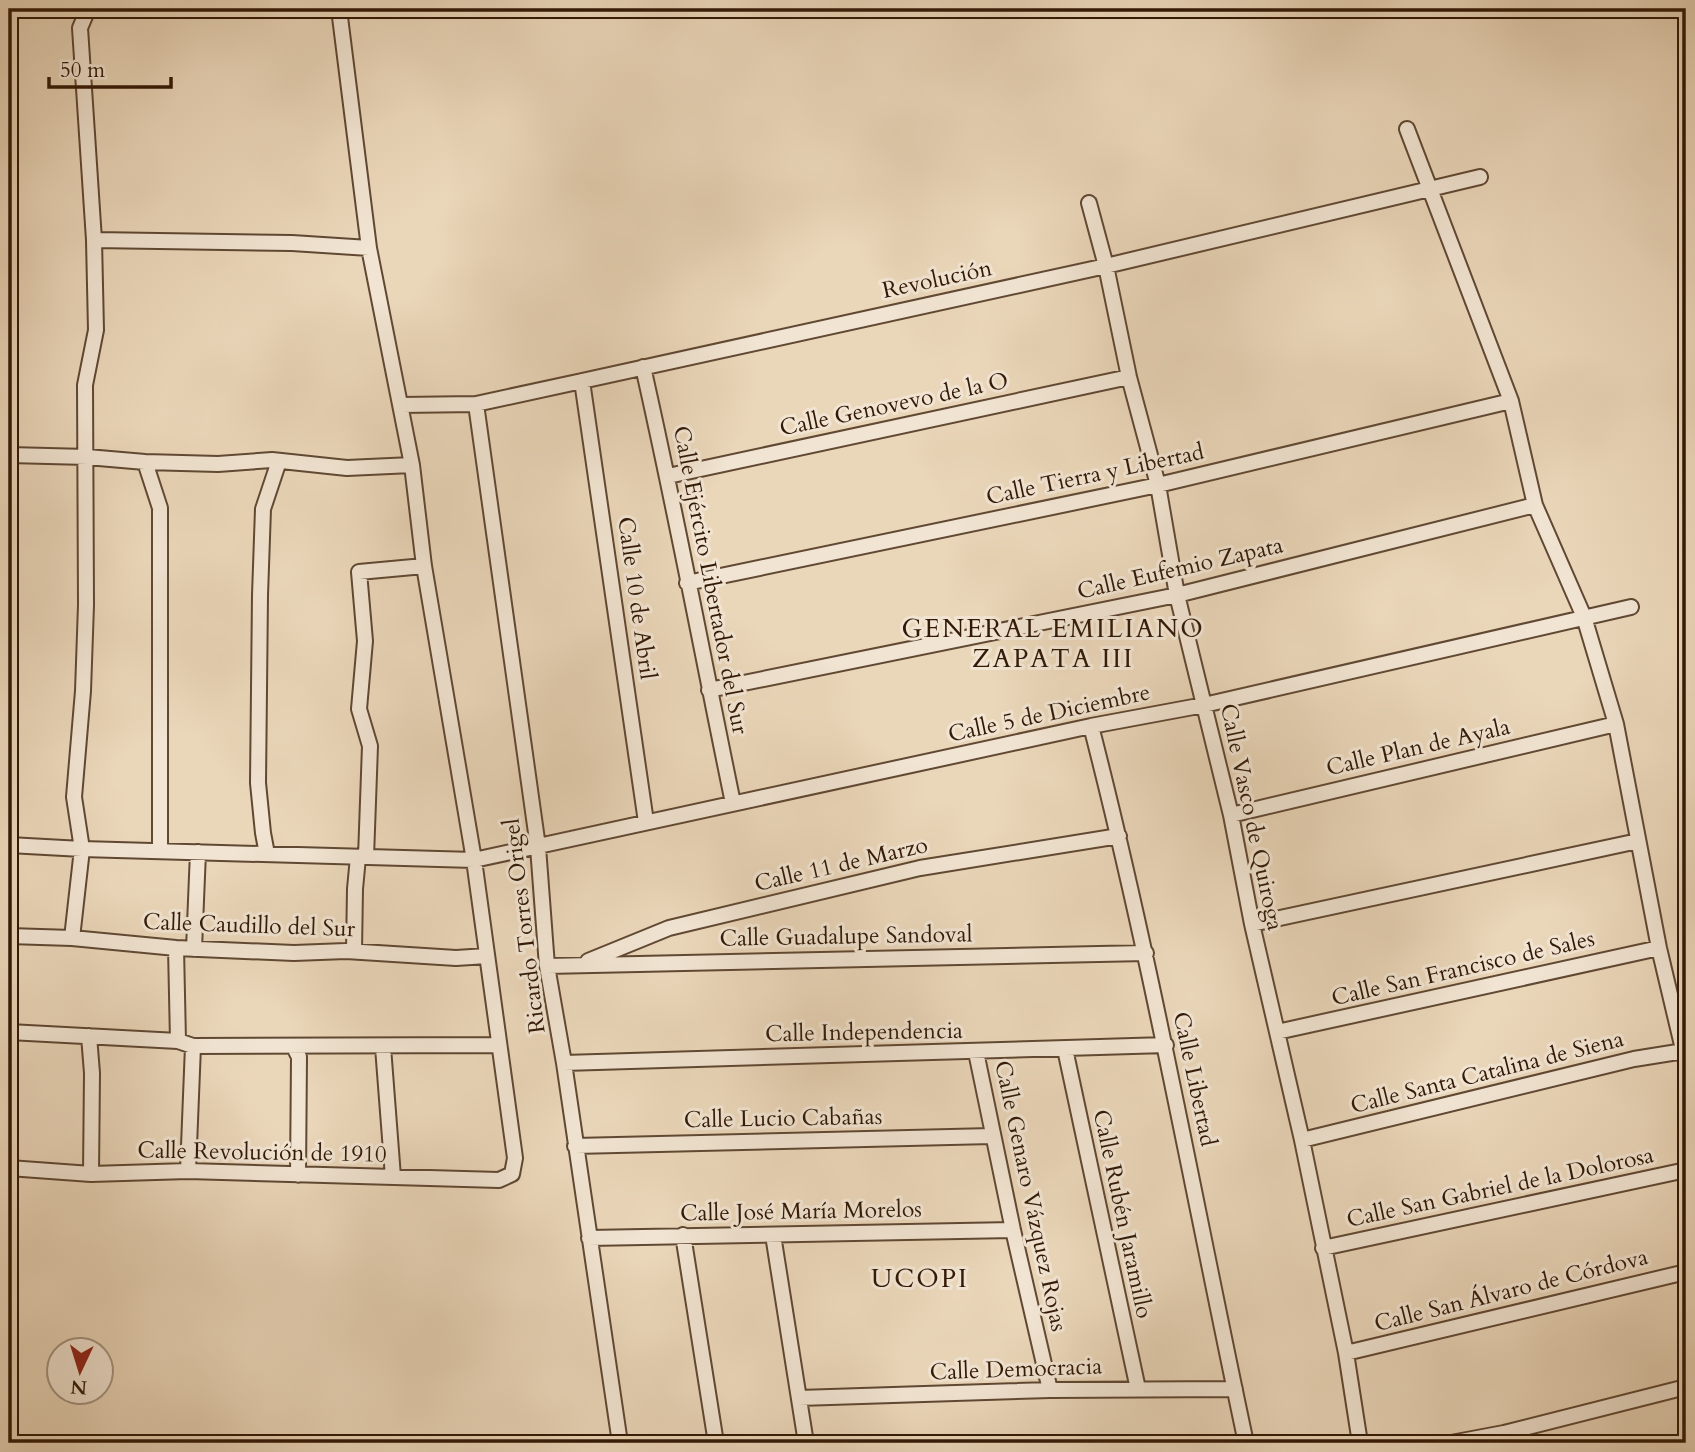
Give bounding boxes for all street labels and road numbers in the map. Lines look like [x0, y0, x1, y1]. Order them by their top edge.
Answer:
street label: Revolución [879, 252, 995, 306]
street label: Calle Genovevo de la O [777, 365, 1011, 443]
street label: Calle Ejército Libertador del Sur [666, 423, 756, 737]
street label: Calle Tierra y Libertad [983, 436, 1207, 512]
street label: Calle 10 de Abril [610, 515, 664, 681]
street label: Calle Eufemio Zapata [1074, 529, 1286, 607]
street label: Calle 5 de Diciembre [945, 676, 1153, 750]
street label: Calle Vasco de Quiroga [1213, 701, 1291, 933]
street label: Calle Plan de Ayala [1323, 711, 1513, 783]
street label: Ricardo Torres Origel [495, 817, 553, 1035]
street label: Calle 11 de Marzo [751, 829, 931, 899]
street label: Calle Caudillo del Sur [142, 906, 356, 944]
street label: Calle Guadalupe Sandoval [719, 918, 973, 954]
street label: Calle San Francisco de Sales [1328, 923, 1598, 1013]
street label: Calle Libertad [1166, 1009, 1225, 1150]
street label: Calle Independencia [765, 1015, 963, 1049]
street label: Calle Santa Catalina de Siena [1347, 1023, 1627, 1121]
street label: Calle Genaro Vázquez Rojas [987, 1058, 1075, 1334]
street label: Calle Lucio Cabañas [684, 1101, 882, 1135]
street label: Calle Rubén Jaramillo [1086, 1107, 1160, 1321]
street label: Calle Revolución de 1910 [137, 1134, 387, 1170]
street label: Calle San Gabriel de la Dolorosa [1344, 1139, 1656, 1235]
street label: Calle José María Morelos [680, 1193, 922, 1229]
street label: Calle San Álvaro de Córdova [1371, 1241, 1651, 1339]
street label: Calle Democracia [929, 1350, 1103, 1388]

